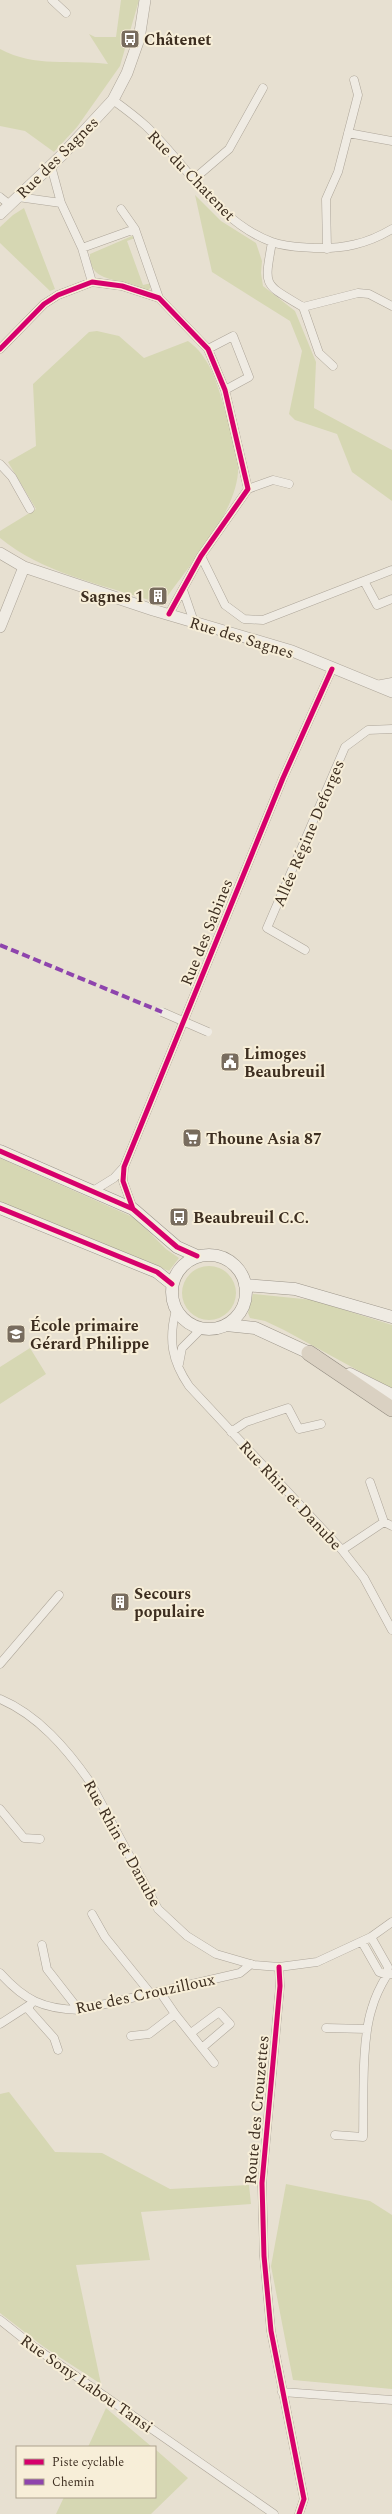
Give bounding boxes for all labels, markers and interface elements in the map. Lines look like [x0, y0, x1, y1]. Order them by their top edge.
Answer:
bus stop icon: Châtenet [119, 28, 141, 50]
place label: Châtenet [144, 28, 212, 52]
street label: Rue des Sagnes [11, 111, 104, 204]
street label: Rue du Chatenet [142, 125, 241, 227]
place label: Sagnes 1 [80, 585, 144, 609]
building icon: Sagnes 1 [147, 585, 169, 607]
street label: Rue des Sagnes [187, 611, 297, 665]
street label: Allée Régine Deforges [267, 756, 351, 911]
street label: Rue des Sabines [175, 875, 239, 989]
place label: Limoges Beaubreuil [244, 1042, 325, 1084]
public building icon: Limoges Beaubreuil [219, 1051, 241, 1073]
supermarket icon: Thoune Asia 87 [181, 1127, 203, 1149]
place label: Thoune Asia 87 [206, 1127, 322, 1151]
bus stop icon: Beaubreuil C.C. [168, 1206, 190, 1228]
place label: Beaubreuil C.C. [193, 1206, 309, 1230]
place label: École primaire Gérard Philippe [30, 1314, 149, 1356]
school or university icon: École primaire Gérard Philippe [5, 1323, 27, 1345]
street label: Rue Rhin et Danube [233, 1436, 348, 1556]
place label: Secours populaire [134, 1582, 205, 1624]
building icon: Secours populaire [109, 1591, 131, 1613]
street label: Rue Rhin et Danube [77, 1776, 167, 1911]
street label: Rue des Crouzilloux [73, 1967, 217, 2020]
street label: Route des Crouzettes [239, 2034, 275, 2186]
street label: Rue Sony Labou Tansi [15, 2329, 158, 2439]
legend [16, 2446, 156, 2498]
text: Piste cyclable [52, 2453, 124, 2472]
text: Chemin [52, 2473, 95, 2492]

